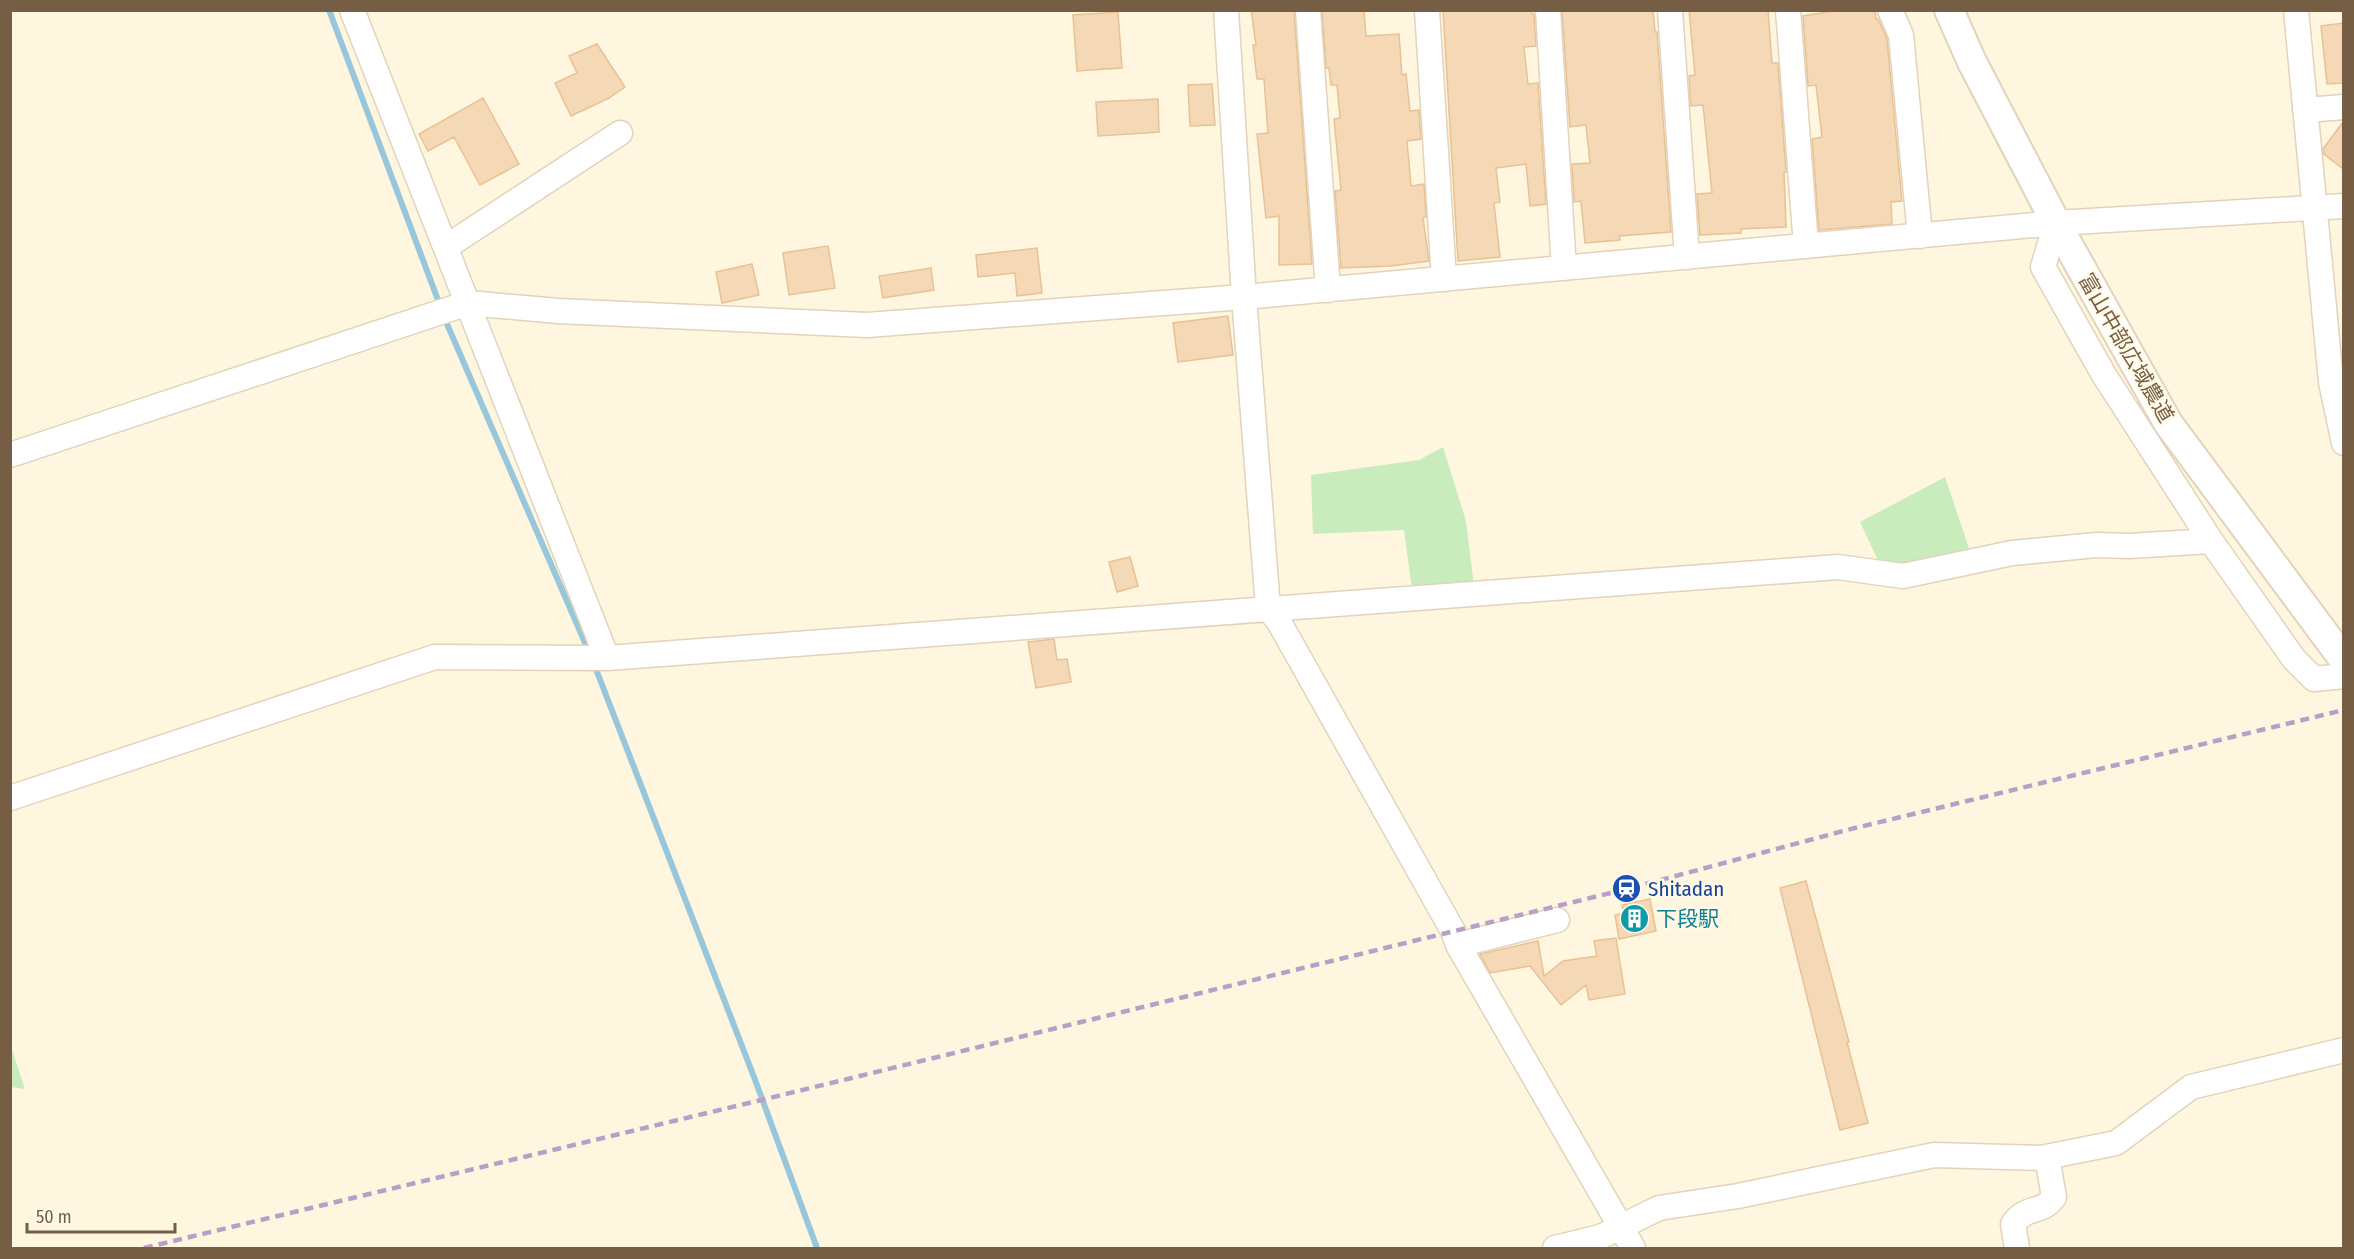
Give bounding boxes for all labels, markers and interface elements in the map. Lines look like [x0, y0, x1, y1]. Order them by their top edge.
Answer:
street label: 富山中部広域農道 [2073, 269, 2179, 427]
station icon: Shitadan [1611, 873, 1643, 905]
place label: Shitadan [1648, 876, 1724, 902]
building icon: 下段駅 [1619, 903, 1651, 935]
place label: 下段駅 [1656, 906, 1719, 932]
scale bar [27, 1196, 176, 1234]
text: 50 m [36, 1206, 72, 1228]

